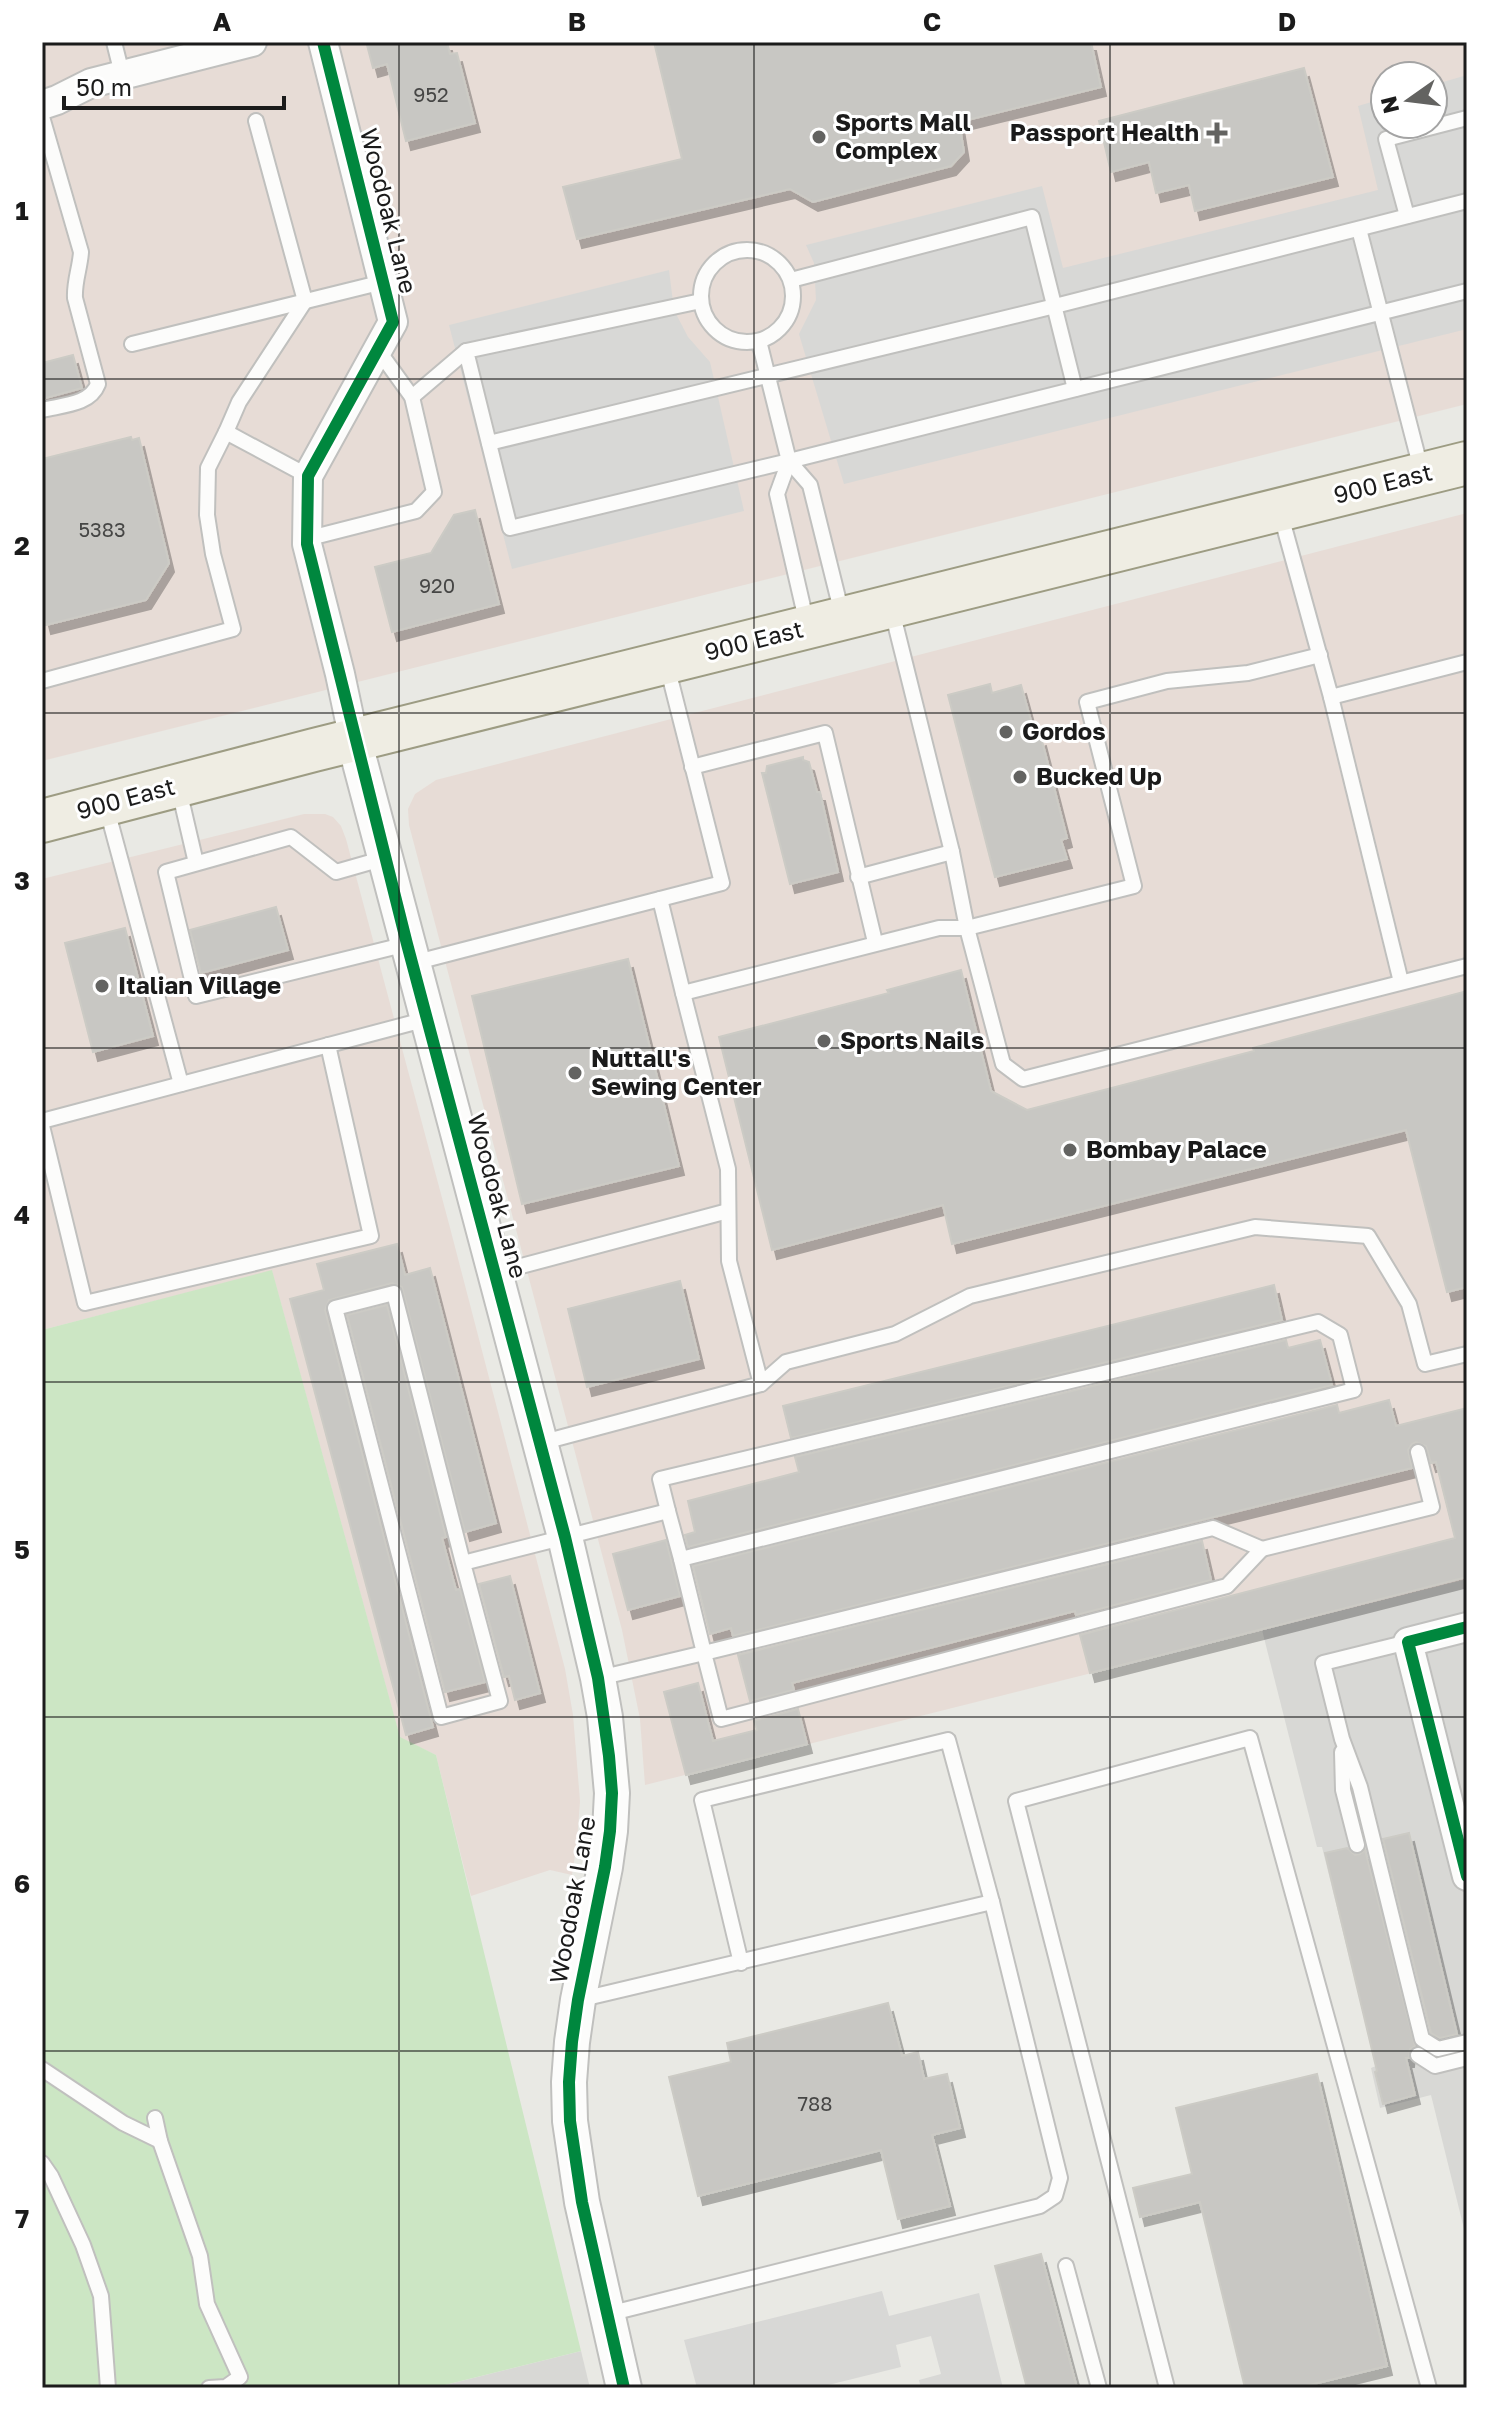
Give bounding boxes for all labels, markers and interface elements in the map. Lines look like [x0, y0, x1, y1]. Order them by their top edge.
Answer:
text: A [213, 6, 232, 37]
text: B [568, 6, 586, 37]
text: C [923, 6, 941, 37]
text: D [1278, 6, 1296, 37]
scale bar [64, 60, 284, 110]
north arrow [1369, 60, 1449, 140]
text: 50 m [76, 72, 132, 101]
house number: 952 [413, 82, 449, 106]
text: N [1374, 94, 1404, 116]
place label: Sports Mall Complex [835, 107, 970, 164]
place label: Passport Health [1010, 117, 1199, 146]
marker: Passport Health [1206, 122, 1228, 144]
street label: Woodoak Lane [355, 125, 424, 296]
marker: Sports Mall Complex [810, 128, 828, 146]
text: 1 [15, 195, 29, 226]
street label: 900 East [1330, 456, 1435, 509]
house number: 5383 [78, 517, 126, 541]
text: 2 [14, 530, 30, 561]
house number: 920 [419, 573, 455, 597]
street label: 900 East [701, 613, 806, 666]
place label: Gordos [1022, 716, 1106, 745]
marker: Gordos [997, 723, 1015, 741]
place label: Bucked Up [1036, 761, 1162, 790]
marker: Bucked Up [1011, 768, 1029, 786]
street label: 900 East [73, 771, 178, 825]
text: 3 [14, 865, 30, 896]
place label: Italian Village [118, 970, 281, 999]
marker: Italian Village [93, 977, 111, 995]
place label: Sports Nails [840, 1025, 984, 1054]
marker: Sports Nails [815, 1032, 833, 1050]
place label: Nuttall's Sewing Center [591, 1043, 762, 1100]
marker: Nuttall's Sewing Center [566, 1064, 584, 1082]
street label: Woodoak Lane [463, 1110, 534, 1281]
place label: Bombay Palace [1086, 1134, 1267, 1163]
marker: Bombay Palace [1061, 1141, 1079, 1159]
text: 4 [14, 1199, 30, 1230]
text: 5 [14, 1534, 30, 1565]
street label: Woodoak Lane [543, 1814, 601, 1986]
text: 6 [14, 1868, 30, 1899]
house number: 788 [798, 2091, 833, 2115]
text: 7 [15, 2203, 29, 2234]

